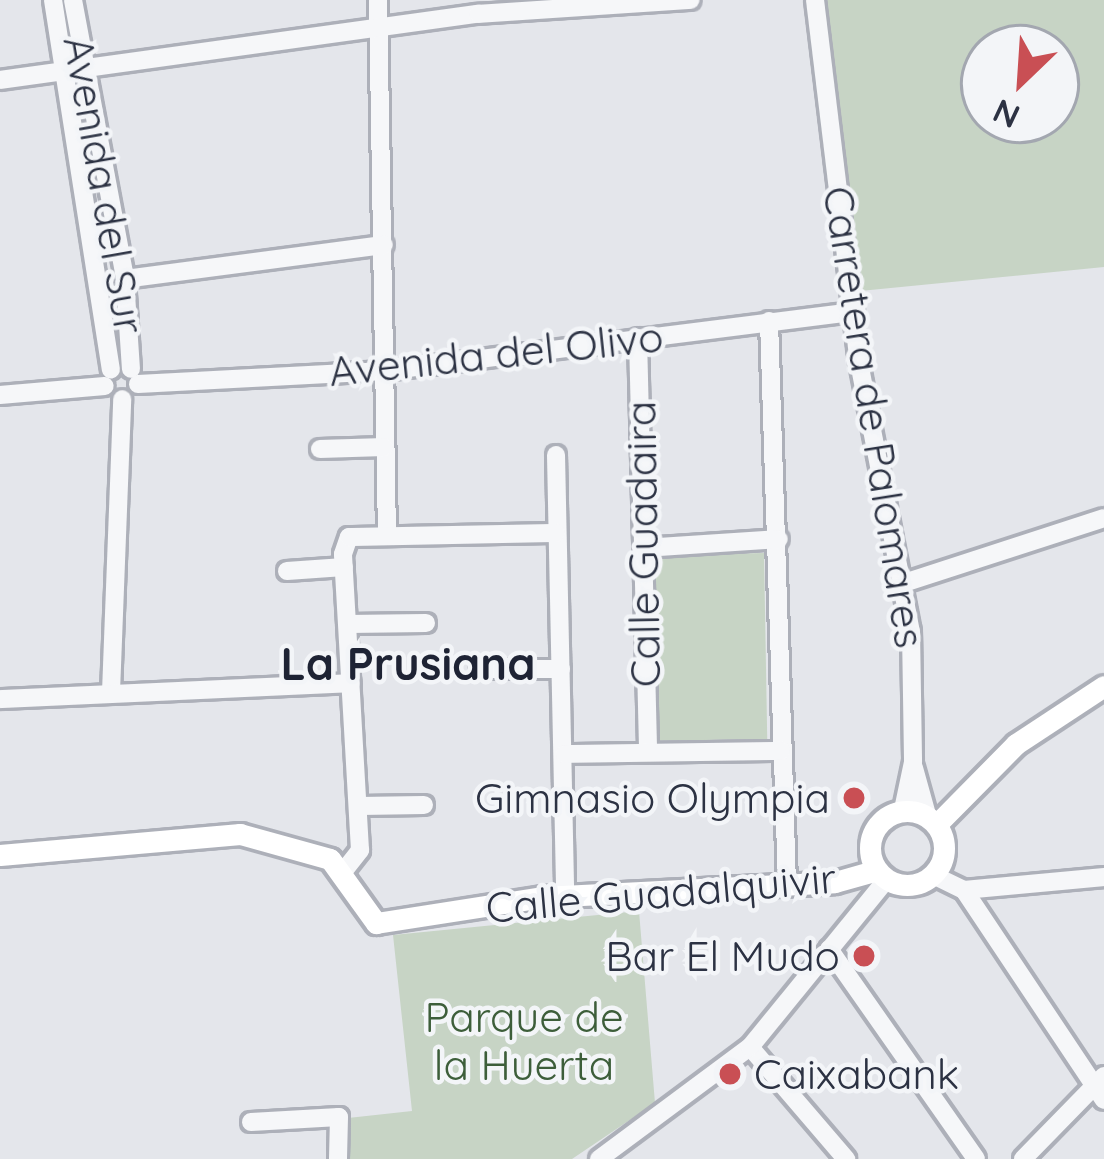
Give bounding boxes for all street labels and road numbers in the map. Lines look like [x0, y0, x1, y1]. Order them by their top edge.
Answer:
street label: Avenida del Sur [53, 32, 155, 338]
street label: Carretera de Palomares [813, 183, 935, 651]
street label: Avenida del Olivo [326, 311, 666, 397]
street label: Calle Guadaira [615, 400, 671, 688]
street label: Calle Guadalquivir [484, 853, 838, 933]

